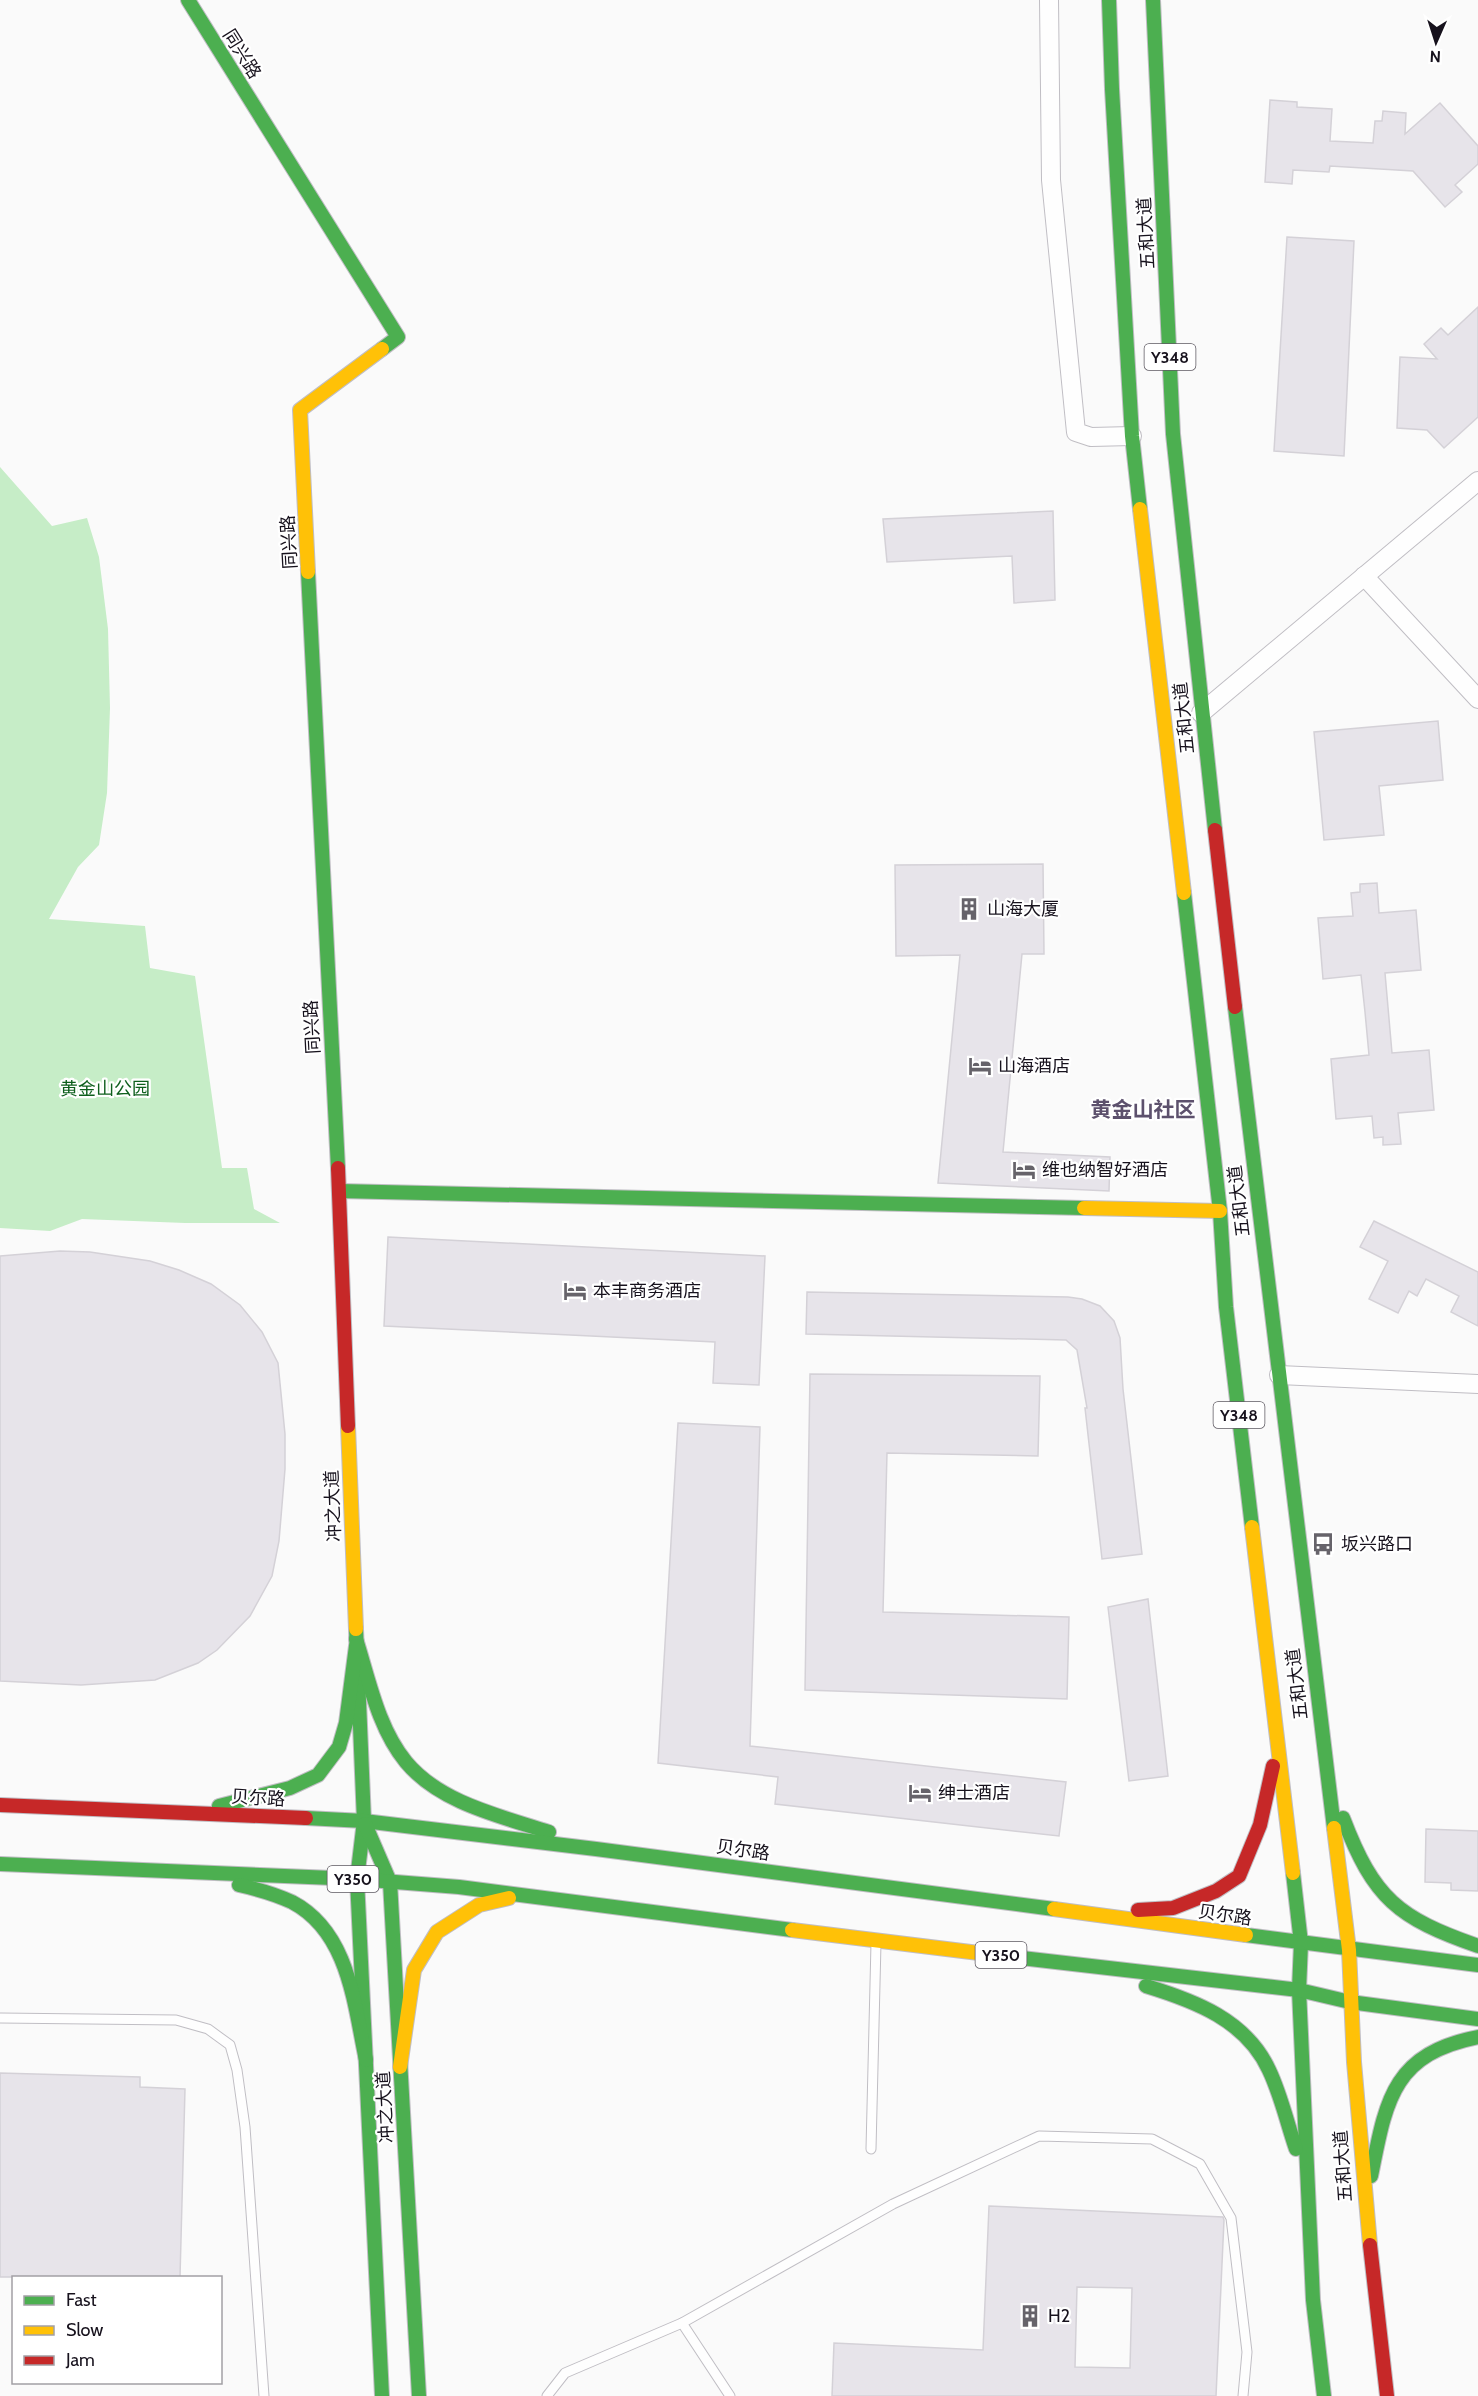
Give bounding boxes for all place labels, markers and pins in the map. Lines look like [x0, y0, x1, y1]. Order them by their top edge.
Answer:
building icon: 山海大厦 [956, 896, 982, 922]
place label: 山海大厦 [987, 898, 1059, 920]
hotel icon: 山海酒店 [967, 1053, 993, 1079]
place label: 山海酒店 [998, 1055, 1070, 1077]
hotel icon: 维也纳智好酒店 [1011, 1157, 1037, 1183]
place label: 维也纳智好酒店 [1042, 1159, 1168, 1181]
hotel icon: 本丰商务酒店 [562, 1278, 588, 1304]
place label: 本丰商务酒店 [593, 1280, 701, 1302]
bus stop icon: 坂兴路口 [1310, 1531, 1336, 1557]
place label: 坂兴路口 [1341, 1533, 1413, 1555]
hotel icon: 绅士酒店 [907, 1780, 933, 1806]
place label: 绅士酒店 [938, 1782, 1010, 1804]
building icon: H2 [1017, 2303, 1043, 2329]
place label: H2 [1048, 2305, 1070, 2327]

